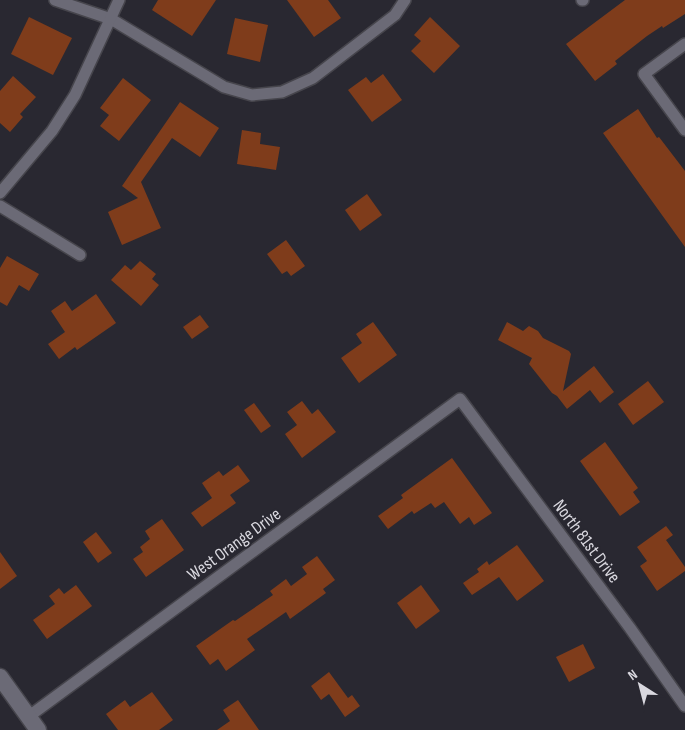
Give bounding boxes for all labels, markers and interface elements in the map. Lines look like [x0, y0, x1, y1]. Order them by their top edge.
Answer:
street label: North 81st Drive [549, 496, 625, 587]
street label: West Orange Drive [183, 503, 285, 585]
north arrow [615, 660, 665, 710]
text: N [625, 666, 641, 684]

